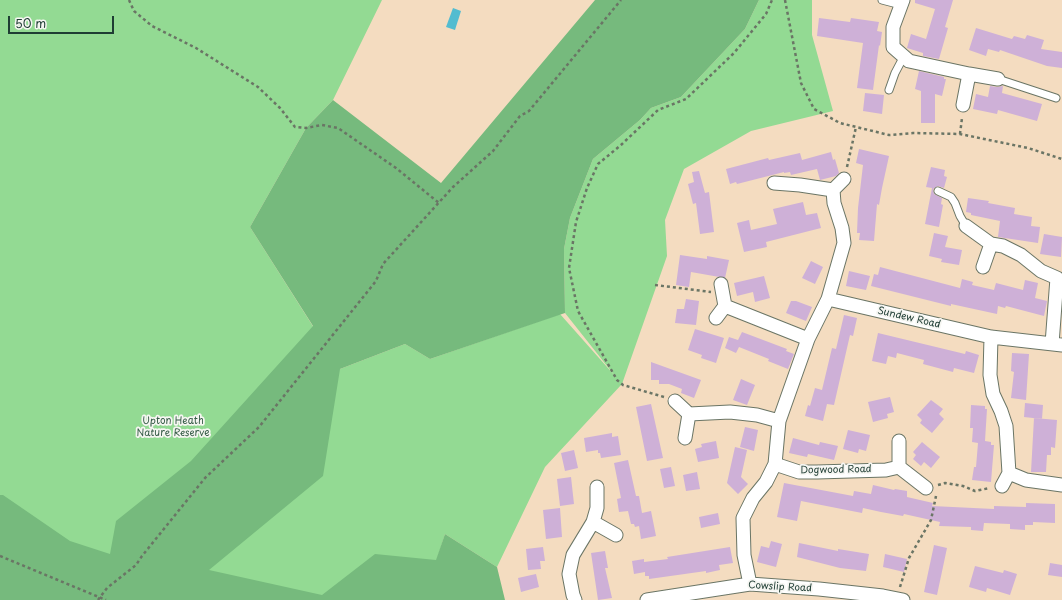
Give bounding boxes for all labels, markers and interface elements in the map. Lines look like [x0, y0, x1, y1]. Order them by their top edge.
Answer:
scale bar [10, 8, 116, 34]
text: 50 m [15, 14, 46, 32]
street label: Sundew Road [876, 305, 942, 331]
park label: Upton Heath Nature Reserve [136, 415, 210, 438]
street label: Dogwood Road [800, 463, 872, 477]
street label: Cowslip Road [748, 579, 812, 595]

